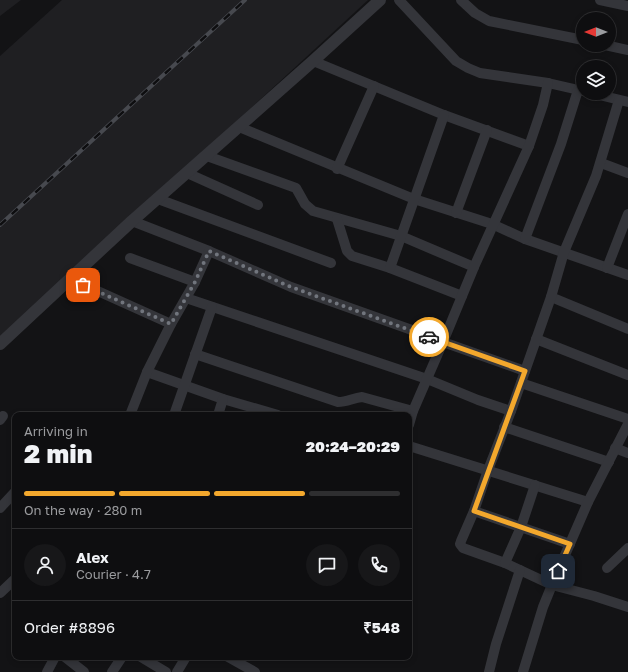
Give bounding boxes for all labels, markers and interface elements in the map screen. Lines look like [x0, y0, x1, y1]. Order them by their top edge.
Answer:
north arrow [576, 12, 616, 52]
map controls [576, 12, 616, 100]
button: layers [576, 60, 616, 100]
pin [66, 268, 100, 302]
icon: bag [72, 274, 94, 296]
courier [409, 317, 449, 357]
icon: car [418, 326, 440, 348]
text: Arriving in [24, 423, 88, 439]
text: 20:24–20:29 [306, 437, 400, 455]
text: 2 min [24, 438, 92, 469]
text: On the way · 280 m [24, 502, 142, 518]
button: person [24, 544, 66, 586]
button: chat [306, 544, 348, 586]
button: phone [358, 544, 400, 586]
text: Alex [76, 548, 109, 566]
pin [541, 554, 575, 588]
icon: home [547, 560, 569, 582]
text: Courier · 4.7 [76, 566, 151, 582]
text: Order #8896 [24, 618, 115, 636]
text: ₹548 [363, 618, 400, 636]

